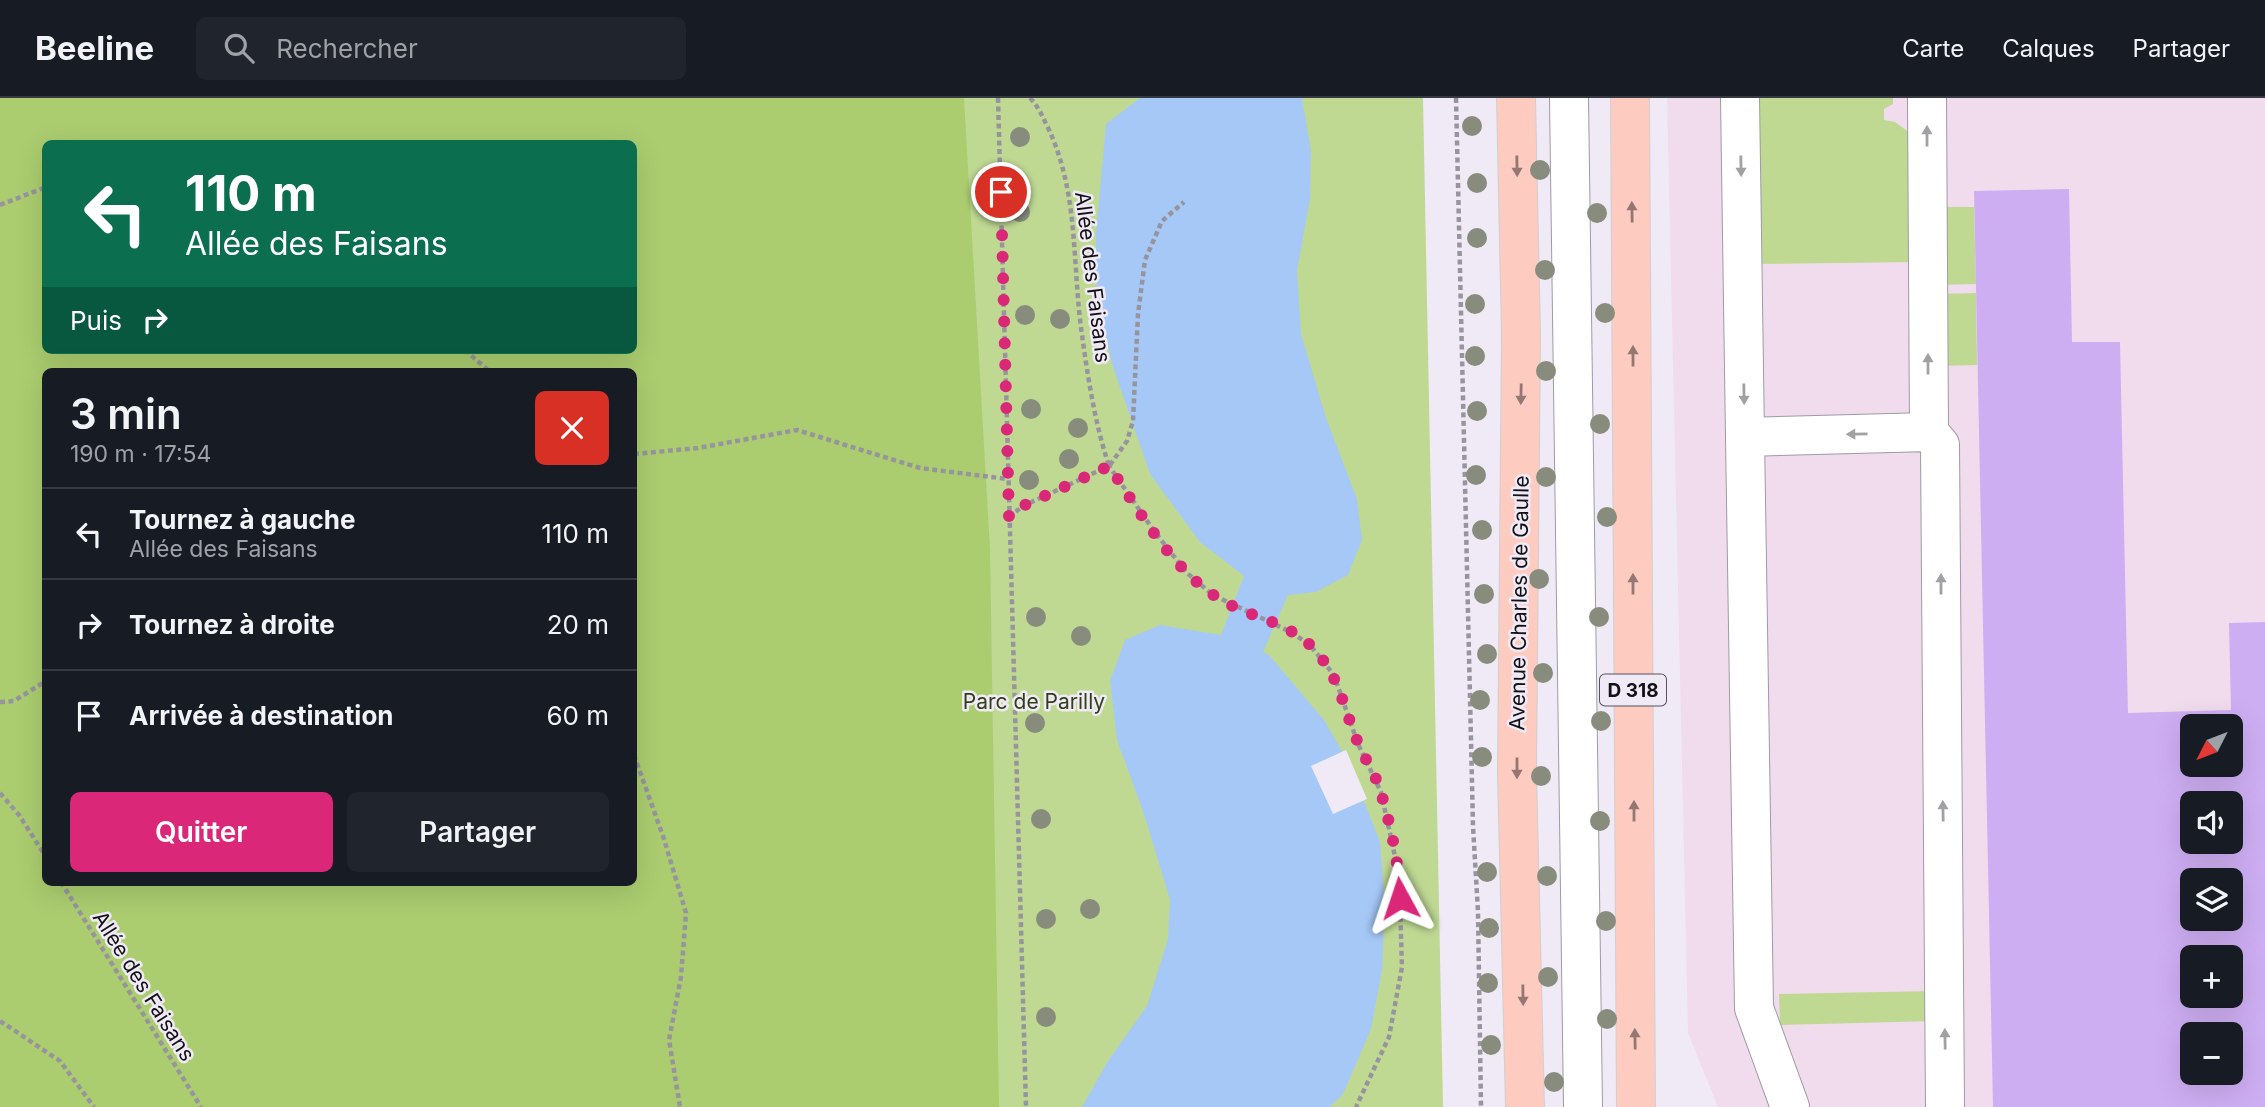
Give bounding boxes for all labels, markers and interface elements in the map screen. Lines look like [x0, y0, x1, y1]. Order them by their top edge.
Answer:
search box [196, 17, 686, 80]
text: Beeline [35, 28, 154, 68]
icon: search [220, 29, 258, 67]
text: Rechercher [276, 33, 418, 64]
text: Carte [1902, 34, 1964, 63]
text: Calques [2002, 34, 2095, 63]
text: Partager [2133, 34, 2230, 63]
one-way arrow [1921, 125, 1933, 147]
one-way arrow [1512, 155, 1523, 177]
one-way arrow [1735, 155, 1747, 177]
pin [971, 162, 1031, 222]
text: 110 m [185, 164, 317, 223]
icon: left [70, 168, 161, 259]
icon: arrive [982, 173, 1020, 211]
street label: Allée des Faisans [1070, 190, 1116, 364]
one-way arrow [1626, 201, 1638, 223]
text: Allée des Faisans [185, 224, 448, 263]
icon: right [136, 301, 174, 339]
text: Puis [70, 305, 122, 336]
one-way arrow [1627, 345, 1639, 367]
one-way arrow [1922, 353, 1934, 375]
one-way arrow [1515, 383, 1526, 405]
one-way arrow [1738, 383, 1750, 405]
text: 3 min [70, 388, 182, 439]
button: close [535, 391, 609, 465]
one-way arrow [1846, 428, 1868, 440]
text: 190 m · 17:54 [70, 440, 211, 468]
street label: Avenue Charles de Gaulle [1504, 475, 1534, 731]
text: Tournez à gauche [129, 504, 355, 535]
icon: left [70, 515, 108, 553]
text: 110 m [541, 518, 609, 549]
text: Allée des Faisans [129, 535, 318, 563]
one-way arrow [1627, 573, 1639, 595]
one-way arrow [1935, 573, 1947, 595]
icon: right [70, 606, 108, 644]
text: Tournez à droite [129, 609, 335, 640]
text: 20 m [547, 609, 609, 640]
road number: D 318 [1600, 674, 1666, 706]
park label: Parc de Parilly [963, 689, 1105, 714]
icon: arrive [70, 697, 108, 735]
text: Arrivée à destination [129, 700, 394, 731]
text: 60 m [546, 700, 609, 731]
north arrow [2180, 714, 2244, 777]
map controls [2180, 714, 2243, 1085]
one-way arrow [1511, 757, 1523, 779]
button: sound [2180, 791, 2243, 854]
button: Quitter [70, 792, 333, 872]
button: Partager [347, 792, 609, 872]
one-way arrow [1628, 800, 1640, 822]
one-way arrow [1937, 800, 1949, 822]
position arrow [1363, 861, 1437, 935]
button: layers [2180, 868, 2243, 931]
street label: Allée des Faisans [88, 906, 200, 1066]
button: + [2180, 945, 2243, 1008]
one-way arrow [1517, 984, 1529, 1006]
button: − [2180, 1022, 2243, 1085]
one-way arrow [1629, 1028, 1641, 1050]
one-way arrow [1939, 1028, 1951, 1050]

